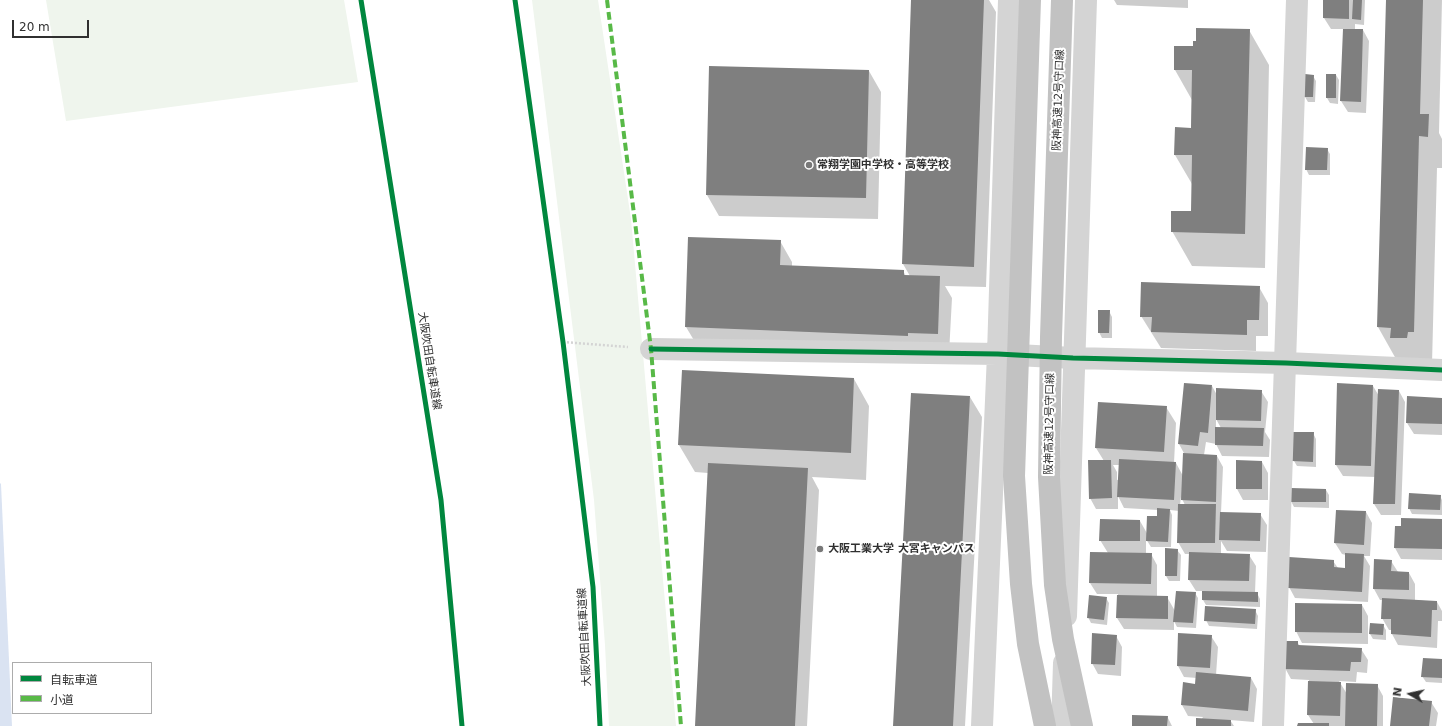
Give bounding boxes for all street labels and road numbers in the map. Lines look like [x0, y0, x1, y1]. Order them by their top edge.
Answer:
street label: 阪神高速12号守口線 [1051, 49, 1067, 151]
street label: 大阪吹田自転車道線 [415, 311, 443, 411]
street label: 阪神高速12号守口線 [1043, 373, 1057, 475]
street label: 大阪吹田自転車道線 [576, 587, 594, 687]

